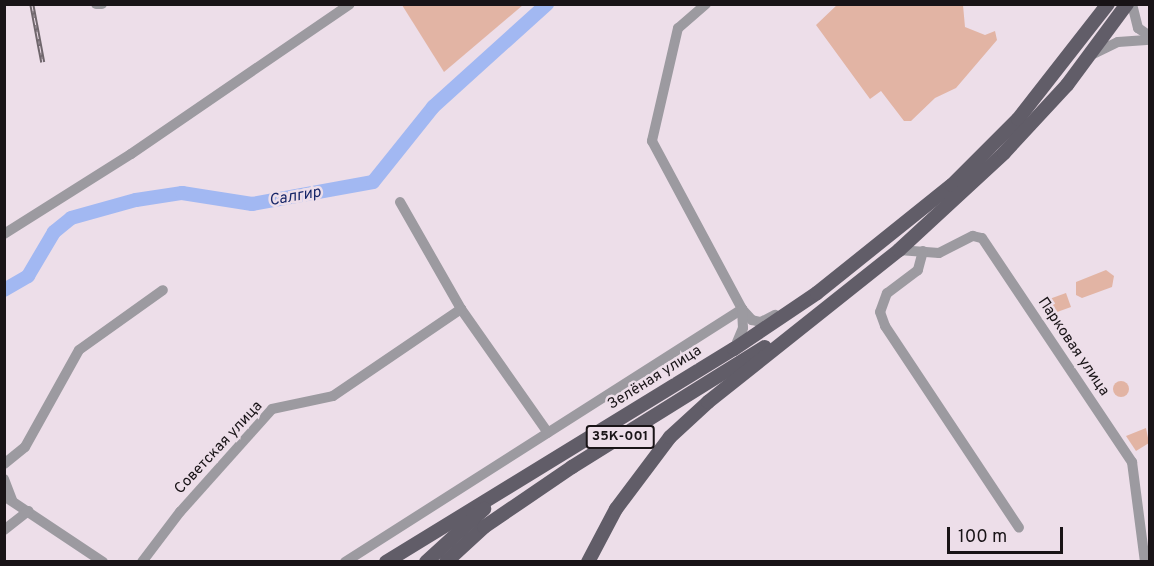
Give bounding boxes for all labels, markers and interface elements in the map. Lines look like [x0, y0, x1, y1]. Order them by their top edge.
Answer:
water label: Салгир [268, 183, 322, 211]
street label: Парковая улица [1033, 294, 1113, 400]
street label: Зелёная улица [605, 342, 705, 414]
street label: Советская улица [171, 398, 267, 498]
road number: 35К-001 [586, 426, 654, 448]
scale bar [950, 515, 1066, 553]
text: 100 m [958, 526, 1007, 549]

